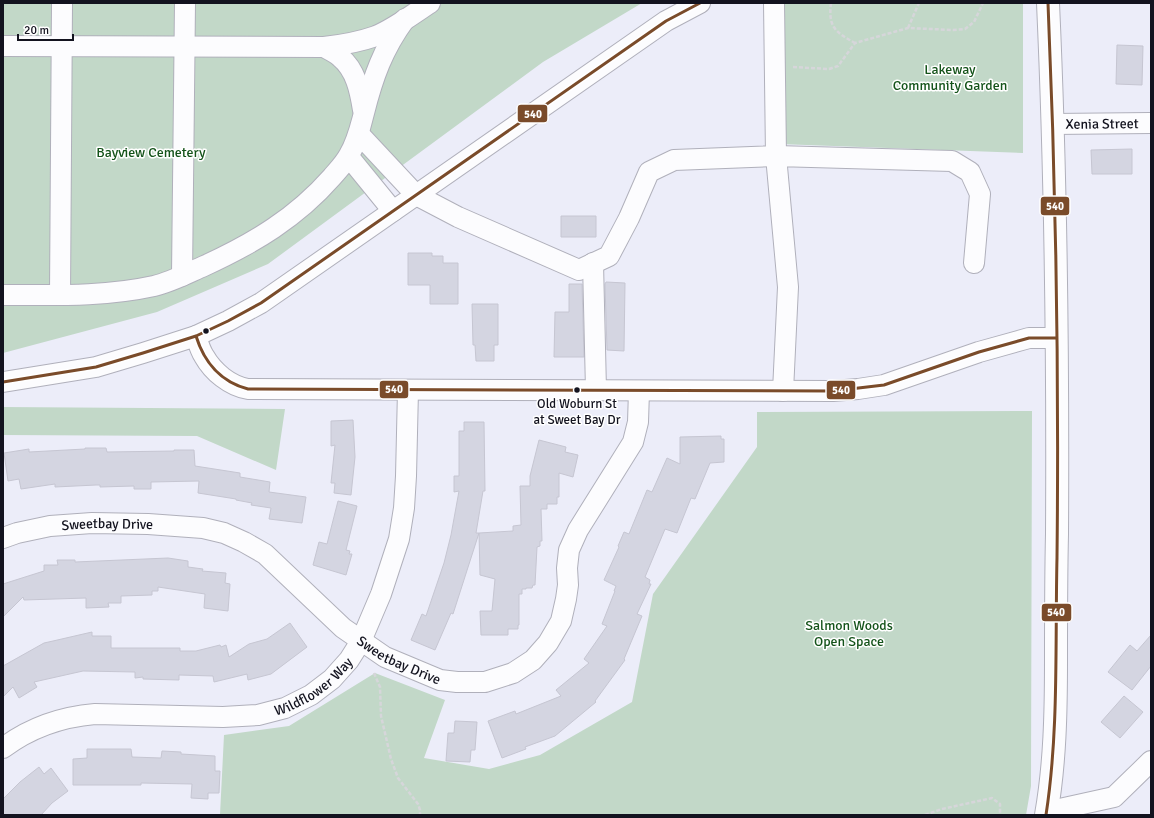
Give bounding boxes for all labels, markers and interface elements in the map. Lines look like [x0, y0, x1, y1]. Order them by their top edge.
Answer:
scale bar [18, 16, 73, 42]
text: 20 m [24, 23, 49, 38]
park label: Lakeway Community Garden [893, 61, 1007, 94]
line badge: 540 [517, 104, 548, 123]
text: 540 [524, 108, 542, 121]
street label: Xenia Street [1065, 115, 1139, 132]
park label: Bayview Cemetery [96, 144, 206, 161]
line badge: 540 [1040, 196, 1070, 216]
text: 540 [1046, 200, 1064, 213]
unlabelled marker [201, 326, 211, 336]
line badge: 540 [379, 380, 409, 399]
line badge: 540 [826, 380, 856, 400]
text: 540 [385, 383, 403, 396]
text: 540 [832, 384, 850, 397]
marker: Old Woburn St at Sweet Bay Dr [572, 385, 582, 395]
place label: Old Woburn St at Sweet Bay Dr [534, 396, 621, 428]
street label: Sweetbay Drive [61, 514, 154, 534]
line badge: 540 [1041, 603, 1072, 622]
text: 540 [1047, 606, 1065, 619]
park label: Salmon Woods Open Space [805, 617, 893, 650]
street label: Sweetbay Drive [354, 632, 443, 688]
street label: Wildflower Way [272, 653, 356, 719]

